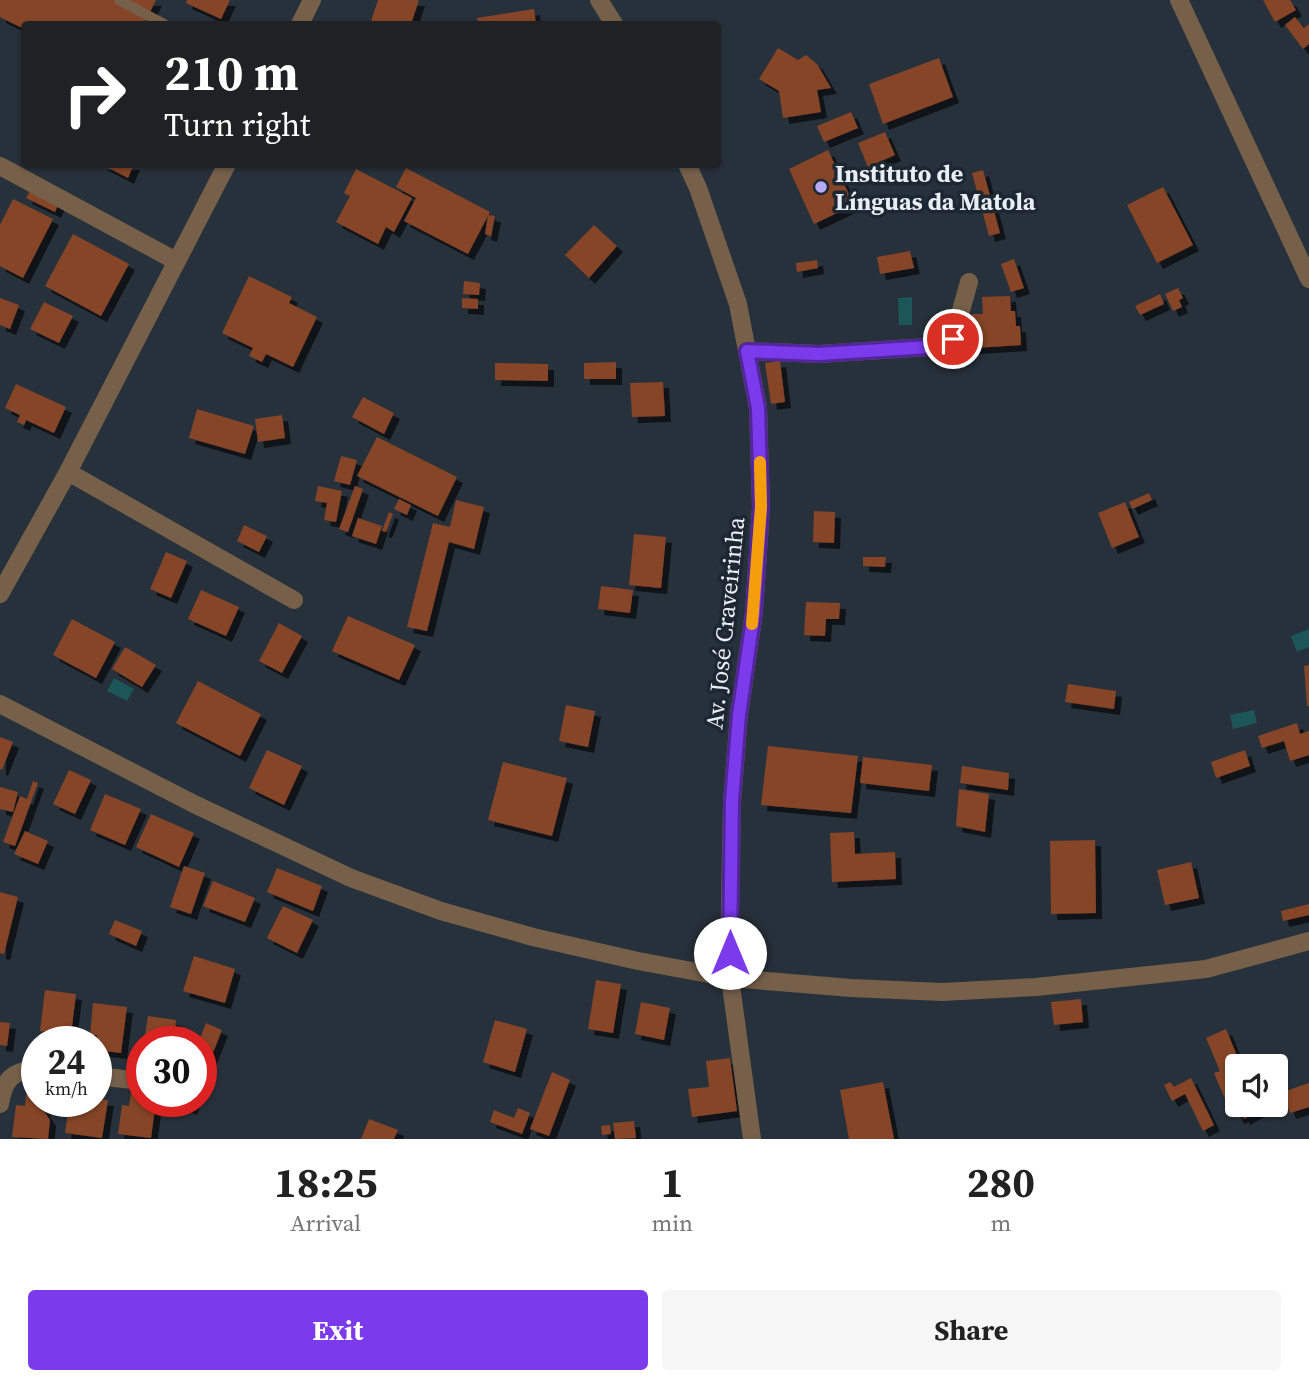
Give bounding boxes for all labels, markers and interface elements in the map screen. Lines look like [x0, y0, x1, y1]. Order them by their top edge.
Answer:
text: 210 m [164, 39, 299, 106]
icon: right [49, 49, 140, 140]
text: Turn right [164, 103, 310, 147]
place label: Instituto de Línguas da Matola [835, 157, 1036, 218]
marker: Instituto de Línguas da Matola [813, 179, 829, 195]
pin [923, 309, 983, 369]
icon: arrive [934, 320, 972, 358]
street label: Av. José Craveirinha [697, 514, 753, 731]
position arrow [693, 916, 767, 990]
speed limit sign: 30 [126, 1026, 217, 1117]
text: 24 [48, 1038, 85, 1086]
map controls [1225, 1054, 1288, 1117]
button: sound [1225, 1054, 1288, 1117]
text: km/h [45, 1076, 88, 1101]
text: 18:25 [274, 1153, 378, 1211]
text: 1 [661, 1153, 684, 1211]
text: 280 [967, 1153, 1035, 1211]
text: Arrival [290, 1207, 361, 1239]
text: min [651, 1207, 693, 1239]
text: m [991, 1207, 1011, 1239]
button: Exit [28, 1290, 648, 1370]
button: Share [662, 1290, 1281, 1370]

